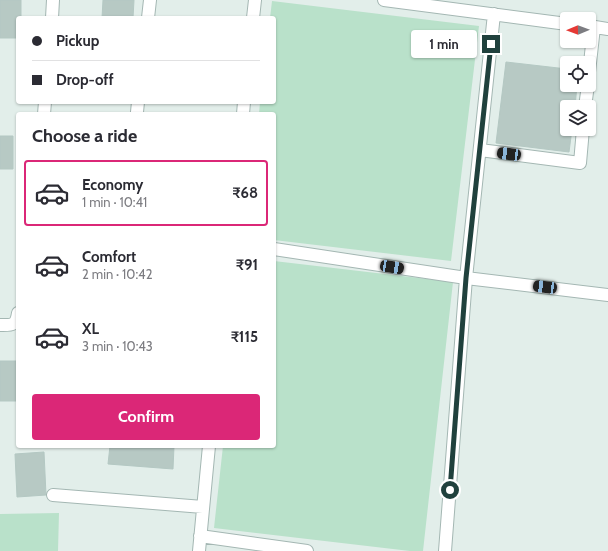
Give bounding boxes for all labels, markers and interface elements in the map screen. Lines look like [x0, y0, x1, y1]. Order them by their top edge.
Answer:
north arrow [560, 12, 596, 48]
map controls [560, 12, 596, 136]
callout: 1 min [411, 30, 477, 58]
text: Pickup [56, 32, 99, 50]
route end [482, 35, 500, 53]
text: 1 min [429, 36, 459, 52]
button: locate [560, 56, 596, 92]
text: Drop-off [56, 71, 114, 89]
button: layers [560, 100, 596, 136]
text: Choose a ride [32, 125, 137, 147]
car [496, 147, 522, 161]
icon: car [34, 175, 70, 211]
text: Economy [82, 176, 143, 194]
text: ₹68 [232, 184, 258, 202]
text: 1 min · 10:41 [82, 194, 147, 210]
icon: car [34, 247, 70, 283]
text: Comfort [82, 248, 136, 266]
text: ₹91 [236, 256, 258, 274]
car [379, 259, 405, 275]
text: 2 min · 10:42 [82, 266, 152, 282]
car [532, 280, 558, 294]
icon: car [34, 319, 70, 355]
text: XL [82, 320, 99, 338]
text: ₹115 [231, 328, 258, 346]
text: 3 min · 10:43 [82, 338, 153, 354]
button: Confirm [32, 394, 260, 440]
route start [441, 481, 459, 499]

